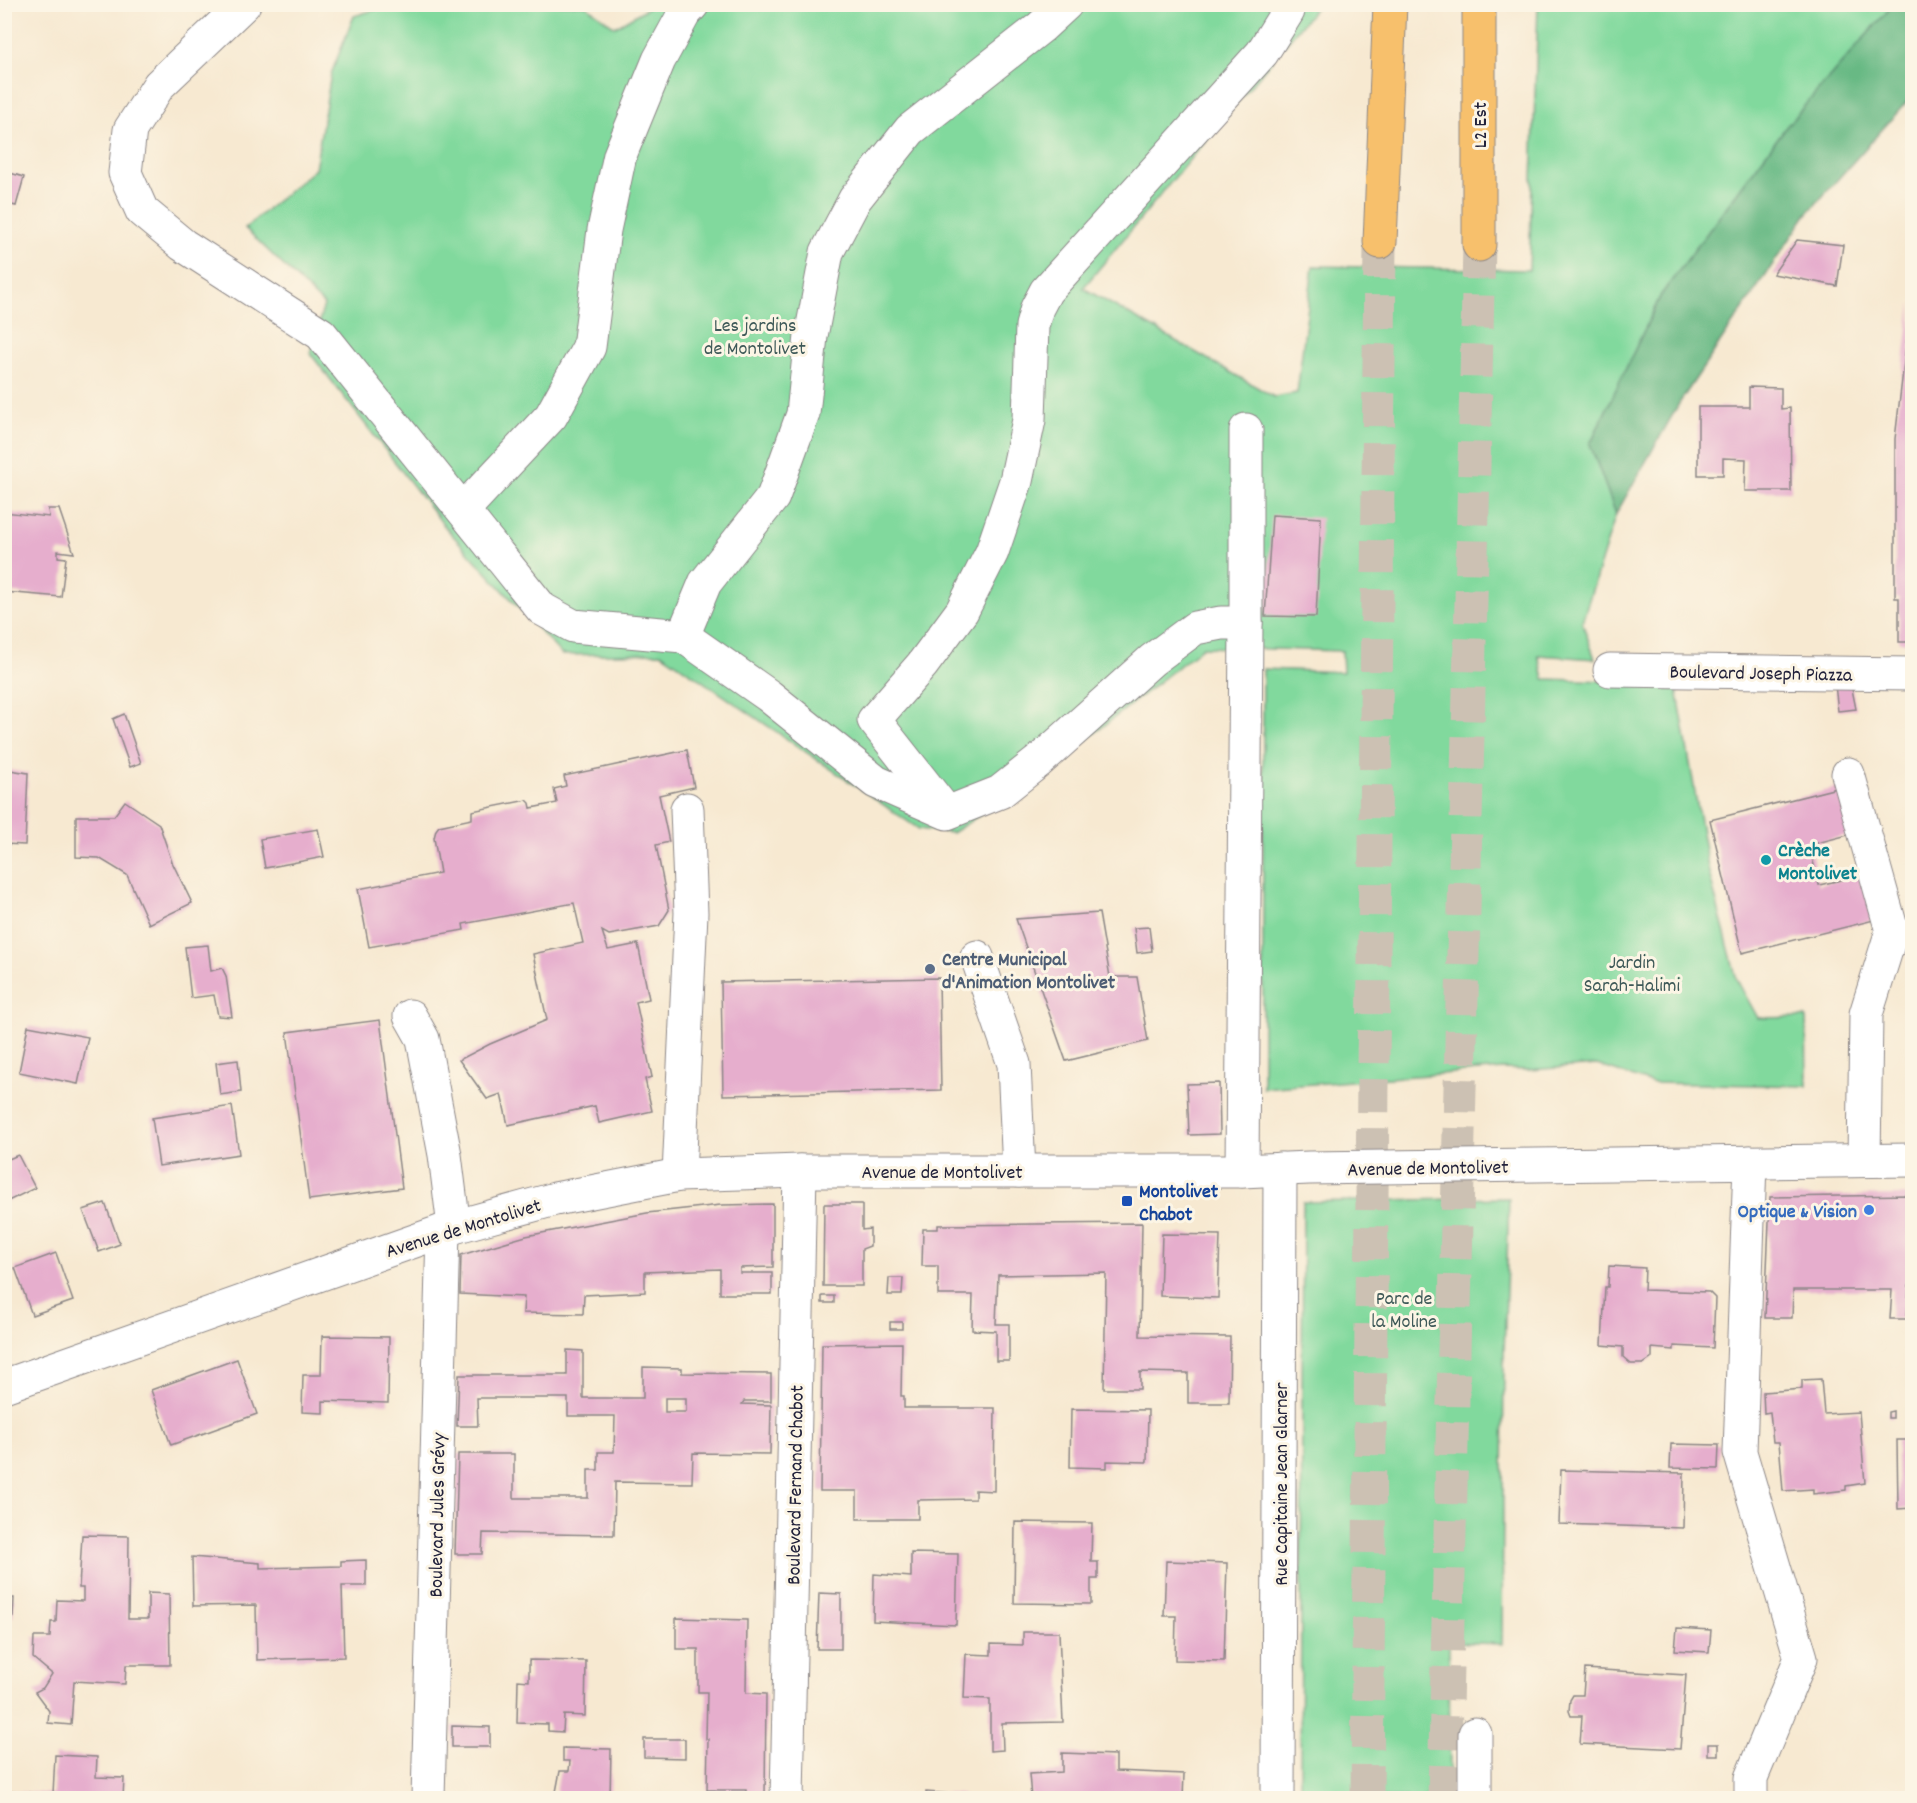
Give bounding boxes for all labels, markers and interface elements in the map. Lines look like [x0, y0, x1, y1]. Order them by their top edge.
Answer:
street label: L2 Est [1468, 102, 1496, 148]
park label: Les jardins de Montolivet [704, 313, 806, 364]
street label: Boulevard Joseph Piazza [1669, 659, 1853, 691]
place label: Crèche Montolivet [1778, 838, 1858, 889]
marker: Crèche Montolivet [1759, 853, 1773, 867]
place label: Centre Municipal d'Animation Montolivet [942, 947, 1116, 998]
park label: Jardin Sarah-Halimi [1584, 950, 1681, 1001]
marker: Centre Municipal d'Animation Montolivet [923, 962, 937, 976]
street label: Avenue de Montolivet [1347, 1155, 1509, 1185]
street label: Avenue de Montolivet [861, 1160, 1023, 1188]
place label: Montolivet Chabot [1139, 1179, 1219, 1230]
street label: Avenue de Montolivet [383, 1193, 545, 1267]
marker: Montolivet Chabot [1120, 1194, 1134, 1208]
place label: Optique & Vision [1737, 1199, 1857, 1227]
marker: Optique & Vision [1862, 1203, 1876, 1217]
park label: Parc de la Moline [1371, 1286, 1437, 1337]
street label: Rue Capitaine Jean Glarner [1269, 1382, 1297, 1586]
street label: Boulevard Fernand Chabot [781, 1385, 813, 1585]
street label: Boulevard Jules Grévy [424, 1432, 454, 1598]

